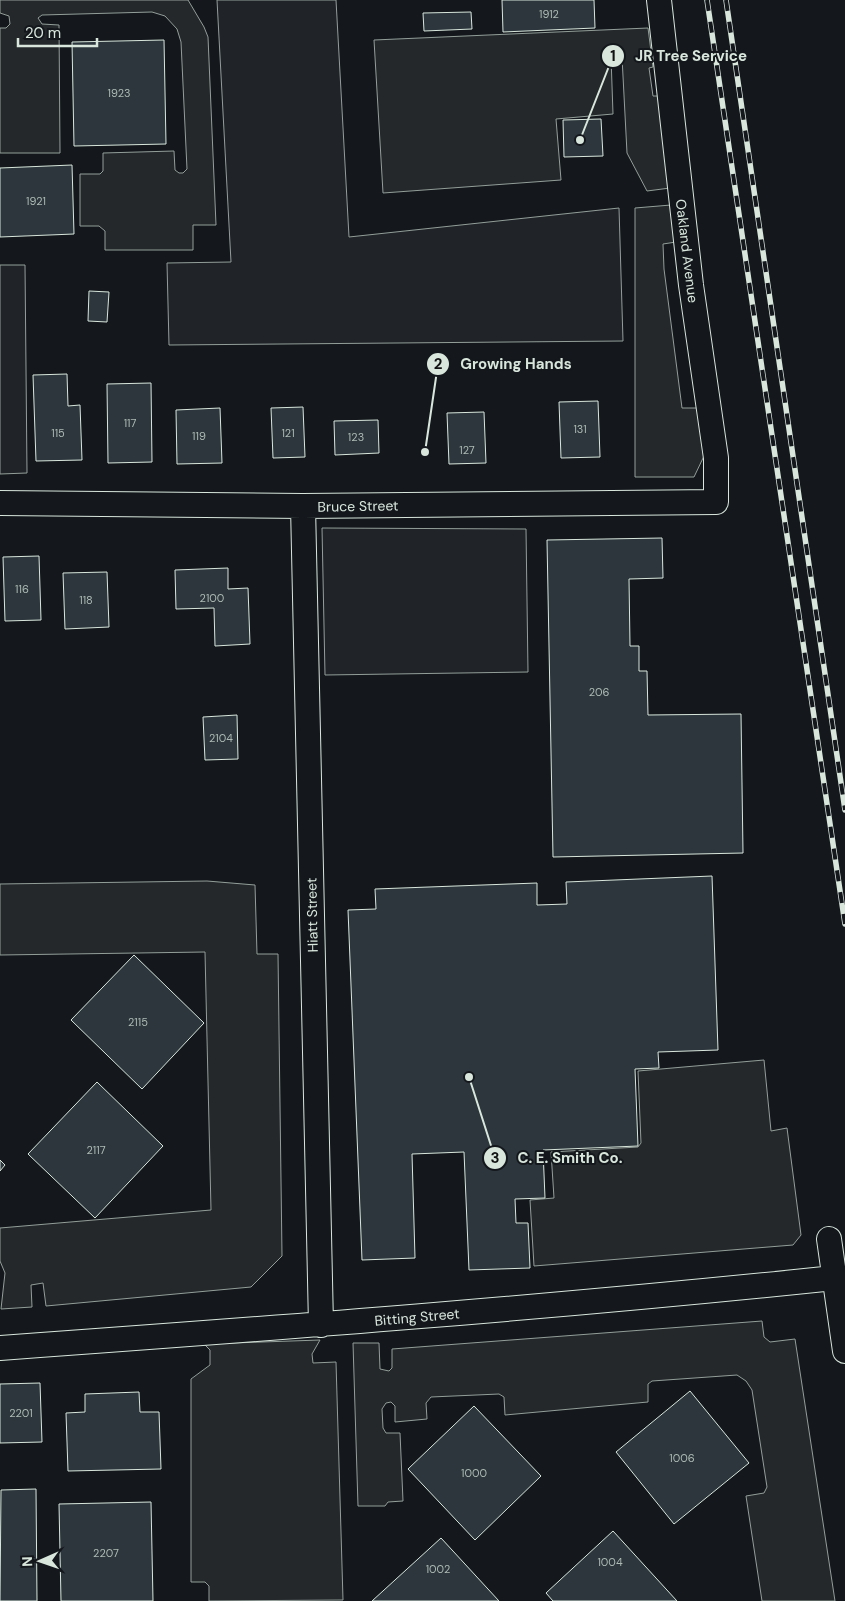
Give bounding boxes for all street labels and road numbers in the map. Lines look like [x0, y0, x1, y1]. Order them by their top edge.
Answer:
street label: Oakland Avenue [672, 198, 702, 304]
street label: Bruce Street [317, 496, 399, 516]
street label: Hiatt Street [302, 877, 322, 953]
street label: Bitting Street [374, 1304, 460, 1330]

